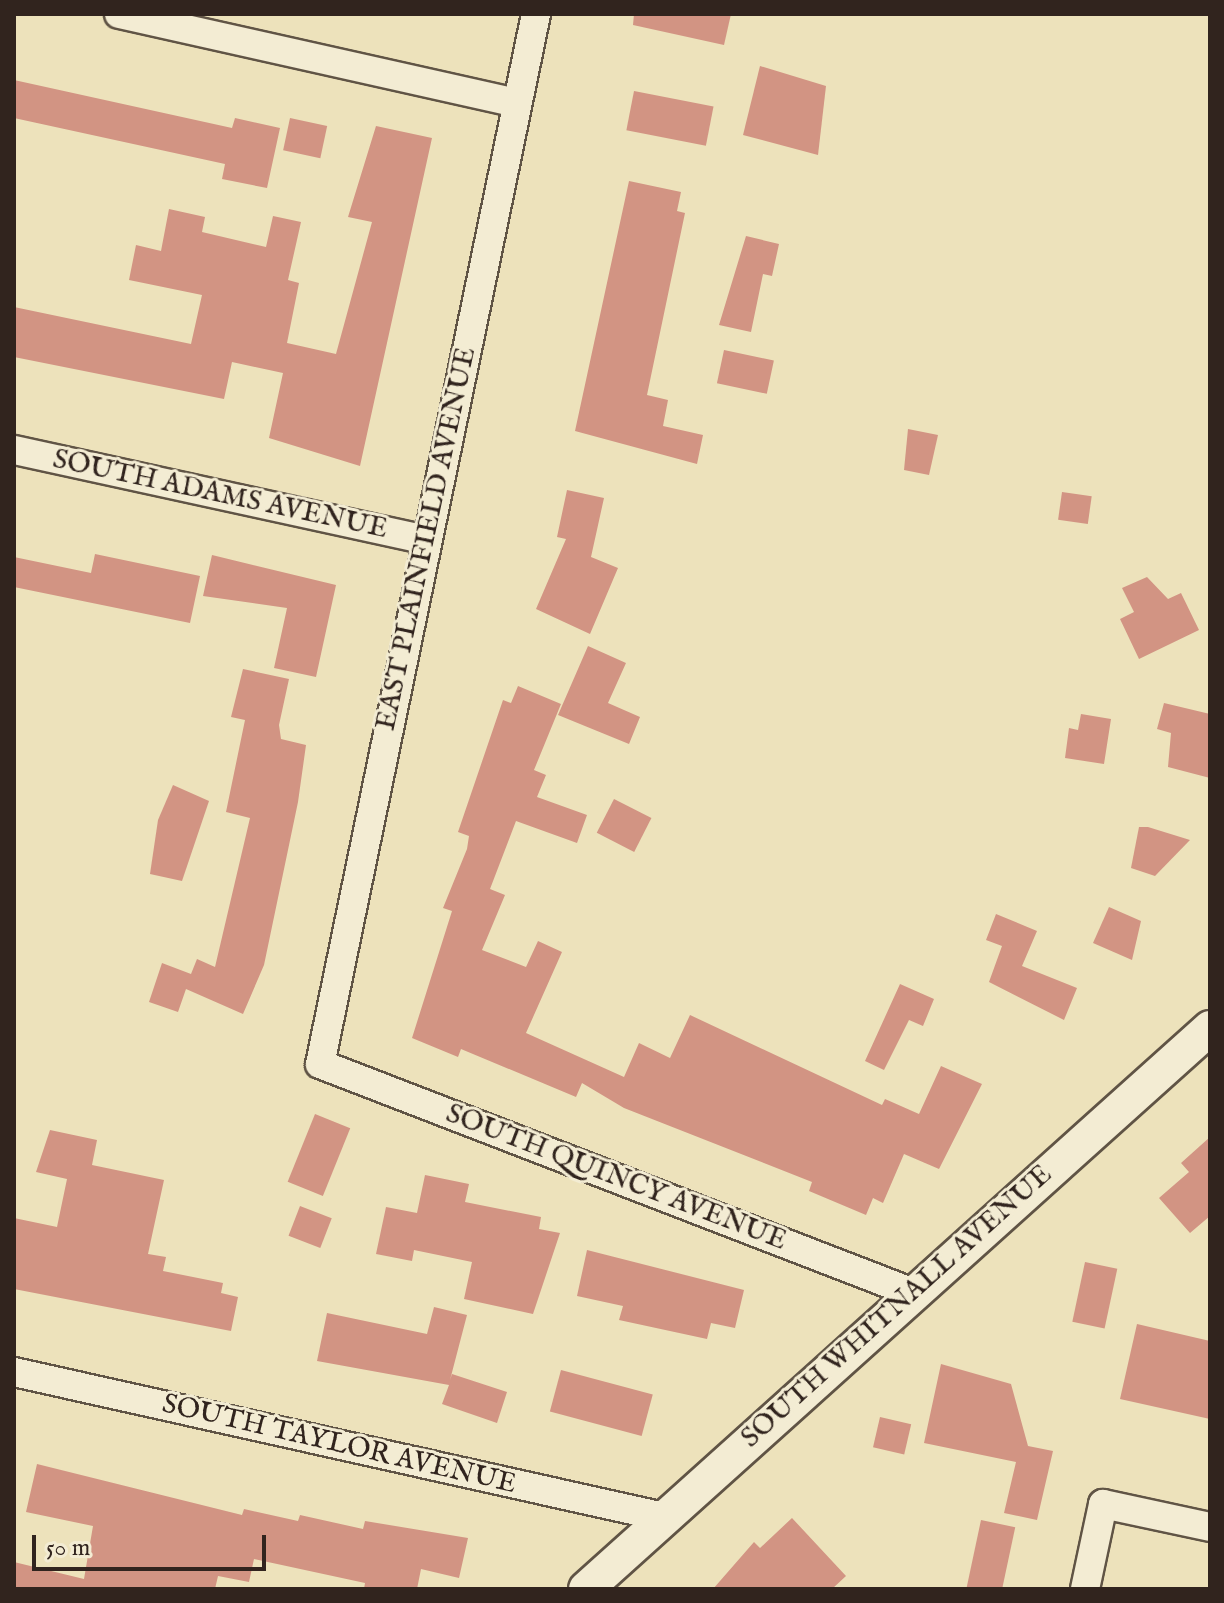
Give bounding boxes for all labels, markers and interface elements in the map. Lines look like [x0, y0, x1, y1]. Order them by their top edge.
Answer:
street label: EAST PLAINFIELD AVENUE [370, 344, 484, 734]
street label: SOUTH ADAMS AVENUE [50, 443, 390, 547]
street label: SOUTH QUINCY AVENUE [441, 1097, 791, 1259]
street label: SOUTH WHITNALL AVENUE [735, 1158, 1059, 1456]
street label: SOUTH TAYLOR AVENUE [159, 1388, 519, 1502]
scale bar [36, 1519, 270, 1569]
text: 50 m [46, 1533, 90, 1564]

